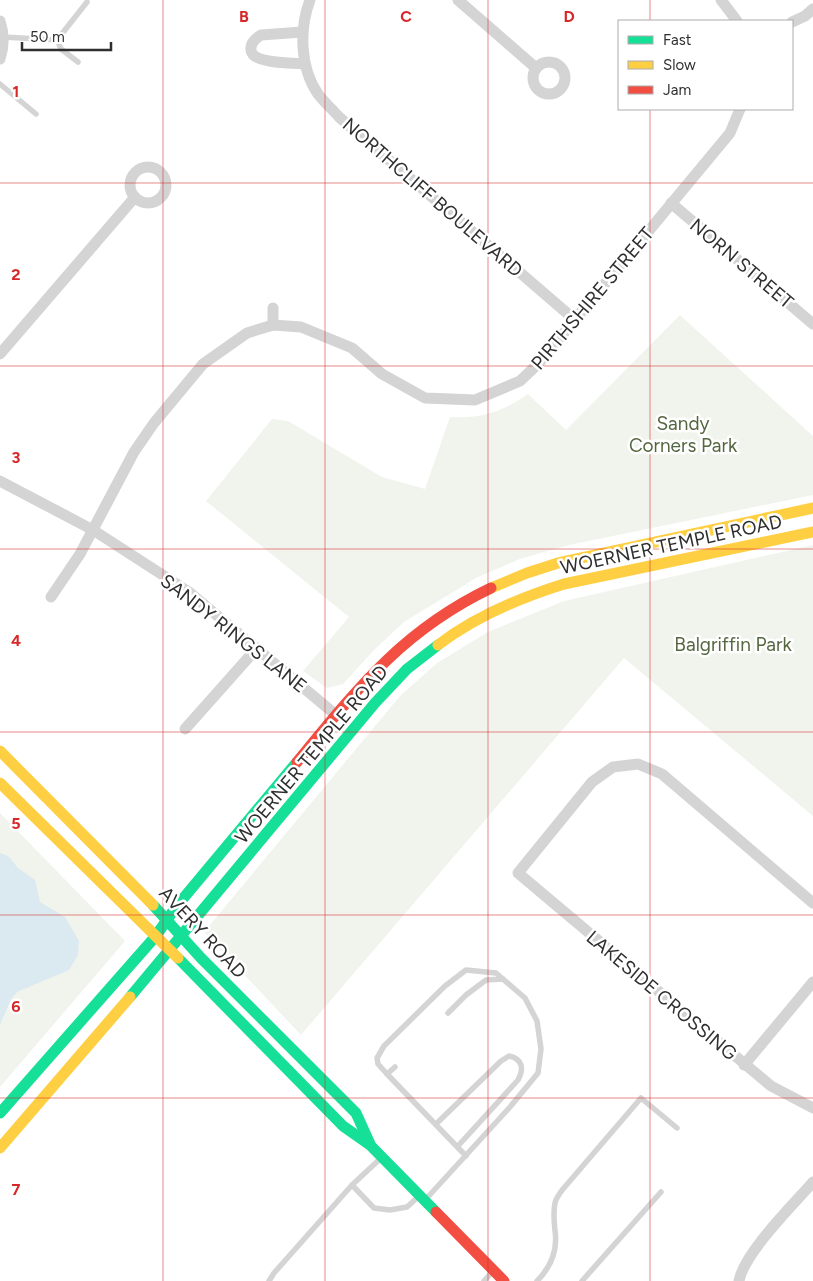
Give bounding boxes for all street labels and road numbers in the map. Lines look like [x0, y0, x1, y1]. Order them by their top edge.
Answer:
street label: NORTHCLIFF BOULEVARD [338, 113, 527, 282]
street label: NORN STREET [685, 214, 798, 314]
street label: PIRTHSHIRE STREET [526, 222, 659, 374]
street label: WOERNER TEMPLE ROAD [558, 510, 784, 579]
street label: SANDY RINGS LANE [156, 569, 312, 698]
street label: WOERNER TEMPLE ROAD [230, 660, 393, 848]
street label: AVERY ROAD [154, 882, 251, 983]
street label: LAKESIDE CROSSING [582, 926, 742, 1065]

